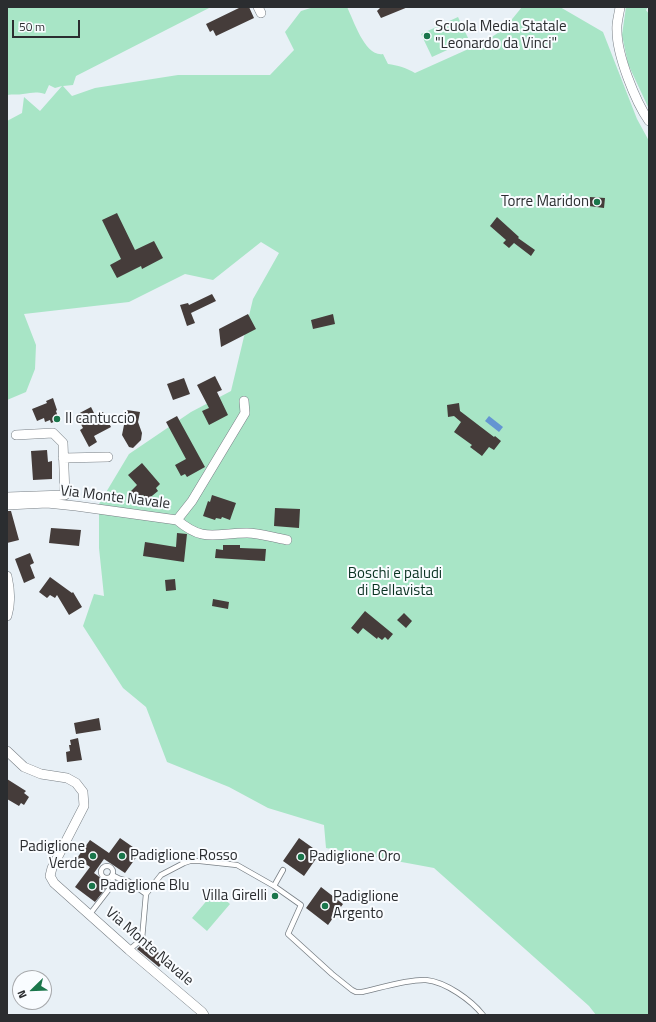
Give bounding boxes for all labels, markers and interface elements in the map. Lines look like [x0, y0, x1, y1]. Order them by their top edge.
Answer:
scale bar [14, 12, 82, 38]
text: 50 m [19, 17, 45, 36]
place label: Scuola Media Statale "Leonardo da Vinci" [435, 18, 567, 53]
marker: Scuola Media Statale "Leonardo da Vinci" [422, 31, 432, 41]
place label: Torre Maridon [501, 193, 589, 211]
marker: Torre Maridon [592, 197, 602, 207]
place label: Il cantuccio [65, 410, 135, 428]
marker: Il cantuccio [52, 414, 62, 424]
street label: Via Monte Navale [59, 482, 171, 514]
park label: Boschi e paludi di Bellavista [348, 565, 442, 600]
place label: Padiglione Verde [19, 838, 85, 873]
place label: Padiglione Rosso [130, 847, 238, 865]
place label: Padiglione Oro [309, 848, 401, 866]
marker: Padiglione Verde [88, 851, 98, 861]
marker: Padiglione Rosso [117, 851, 127, 861]
marker: Padiglione Oro [296, 852, 306, 862]
place label: Padiglione Blu [100, 877, 190, 895]
marker: Padiglione Blu [87, 881, 97, 891]
place label: Villa Girelli [202, 887, 267, 905]
place label: Padiglione Argento [333, 888, 399, 923]
marker: Villa Girelli [270, 891, 280, 901]
marker: Padiglione Argento [320, 901, 330, 911]
street label: Via Monte Navale [101, 904, 197, 990]
north arrow [12, 970, 52, 1010]
text: N [13, 988, 31, 1001]

